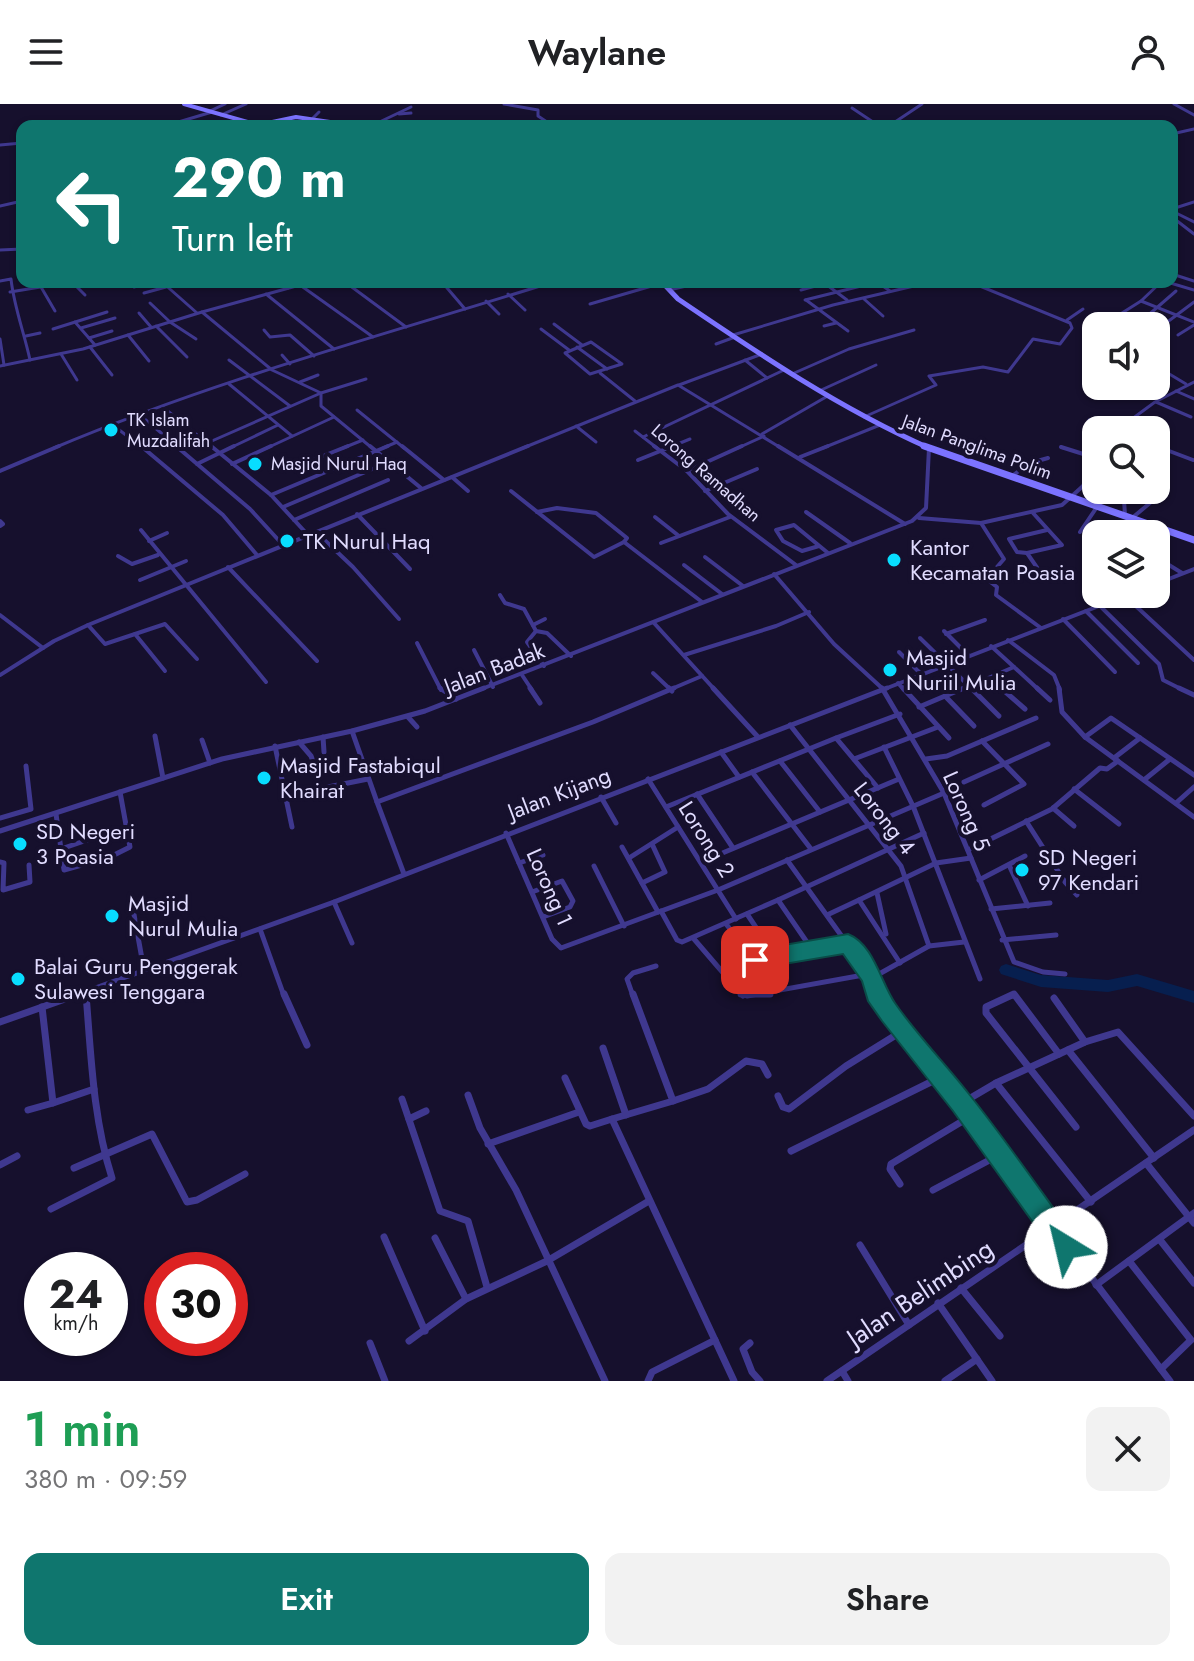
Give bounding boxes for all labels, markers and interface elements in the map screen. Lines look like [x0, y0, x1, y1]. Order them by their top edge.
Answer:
text: Waylane [528, 26, 666, 78]
icon: menu [24, 30, 68, 74]
icon: person [1126, 30, 1170, 74]
text: 290 m [172, 137, 346, 218]
icon: left [40, 152, 144, 256]
text: Turn left [172, 212, 293, 264]
map controls [1082, 312, 1170, 608]
button: sound [1082, 312, 1170, 400]
place label: TK Islam Muzdalifah [127, 407, 210, 454]
street label: Jalan Panglima Polim [897, 407, 1055, 486]
button: search [1082, 416, 1170, 504]
street label: Lorong Ramadhan [645, 418, 767, 528]
marker: TK Islam Muzdalifah [102, 421, 120, 439]
place label: Masjid Nurul Haq [271, 451, 407, 477]
marker: Masjid Nurul Haq [246, 455, 264, 473]
button: layers [1082, 520, 1170, 608]
place label: TK Nurul Haq [303, 525, 430, 557]
place label: Kantor Kecamatan Poasia [910, 531, 1075, 588]
marker: TK Nurul Haq [278, 532, 296, 550]
marker: Kantor Kecamatan Poasia [885, 551, 903, 569]
street label: Jalan Badak [436, 634, 549, 703]
place label: Masjid Nuriil Mulia [906, 641, 1016, 698]
marker: Masjid Nuriil Mulia [881, 661, 899, 679]
place label: Masjid Fastabiqul Khairat [280, 749, 441, 806]
street label: Jalan Kijang [500, 759, 615, 828]
street label: Lorong 5 [935, 766, 999, 856]
marker: Masjid Fastabiqul Khairat [255, 769, 273, 787]
street label: Lorong 4 [846, 775, 924, 861]
street label: Lorong 2 [671, 795, 743, 883]
place label: SD Negeri 3 Poasia [36, 815, 135, 872]
marker: SD Negeri 3 Poasia [11, 835, 29, 853]
place label: SD Negeri 97 Kendari [1038, 841, 1139, 898]
street label: Lorong 1 [519, 843, 581, 931]
marker: SD Negeri 97 Kendari [1013, 861, 1031, 879]
place label: Masjid Nurul Mulia [128, 887, 238, 944]
marker: Masjid Nurul Mulia [103, 907, 121, 925]
pin [721, 926, 789, 994]
icon: arrive [733, 938, 777, 982]
place label: Balai Guru Penggerak Sulawesi Tenggara [34, 950, 238, 1007]
marker: Balai Guru Penggerak Sulawesi Tenggara [9, 970, 27, 988]
position arrow [1024, 1205, 1108, 1289]
street label: Jalan Belimbing [837, 1230, 1001, 1358]
speed limit sign: 30 [144, 1252, 248, 1356]
text: 24 [49, 1265, 103, 1323]
text: km/h [53, 1309, 99, 1338]
text: 1 min [24, 1395, 141, 1464]
button: close [1086, 1407, 1170, 1491]
text: 380 m · 09:59 [24, 1460, 188, 1498]
button: Exit [24, 1553, 589, 1645]
button: Share [605, 1553, 1170, 1645]

